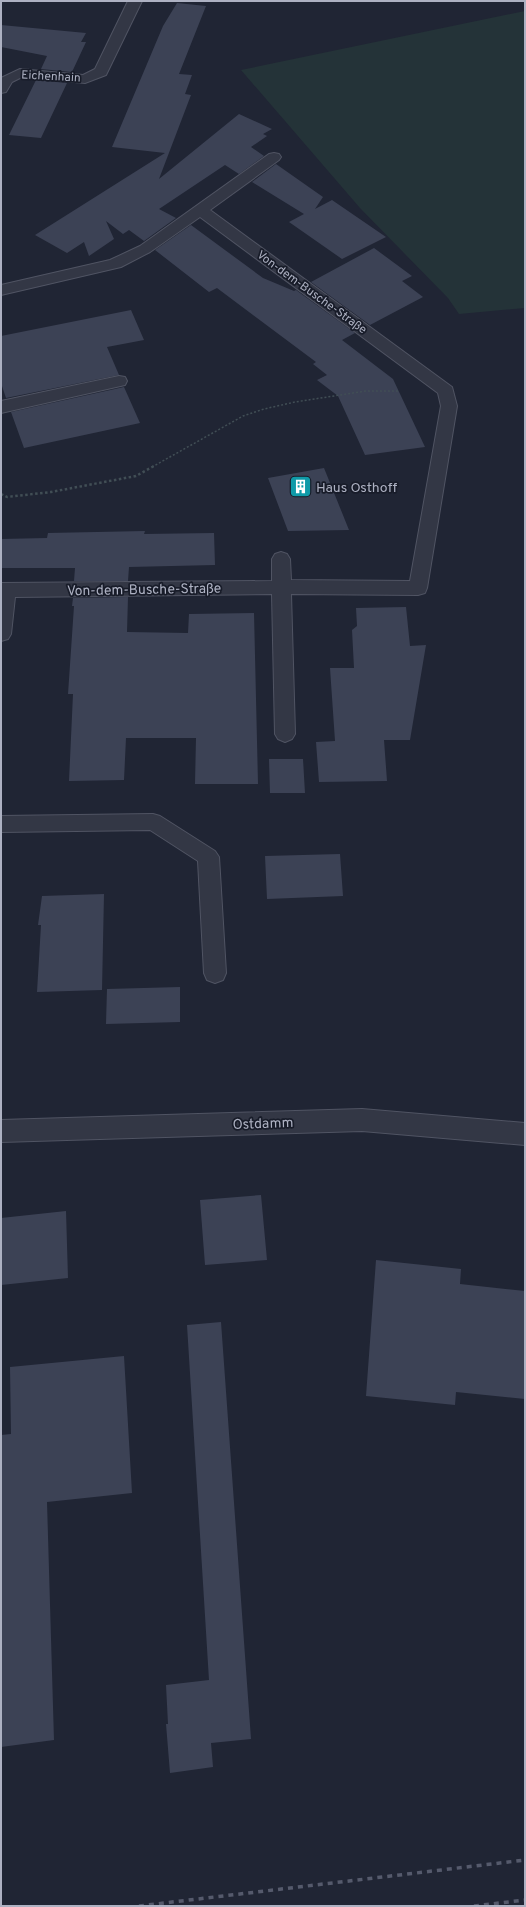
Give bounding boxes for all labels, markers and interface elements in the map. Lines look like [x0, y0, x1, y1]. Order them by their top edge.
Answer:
street label: Eichenhain [21, 67, 81, 87]
street label: Von-dem-Busche-Straße [253, 247, 370, 338]
building icon: Haus Osthoff [288, 474, 314, 500]
place label: Haus Osthoff [316, 480, 398, 497]
street label: Von-dem-Busche-Straße [67, 581, 221, 600]
street label: Ostdamm [232, 1115, 294, 1134]

